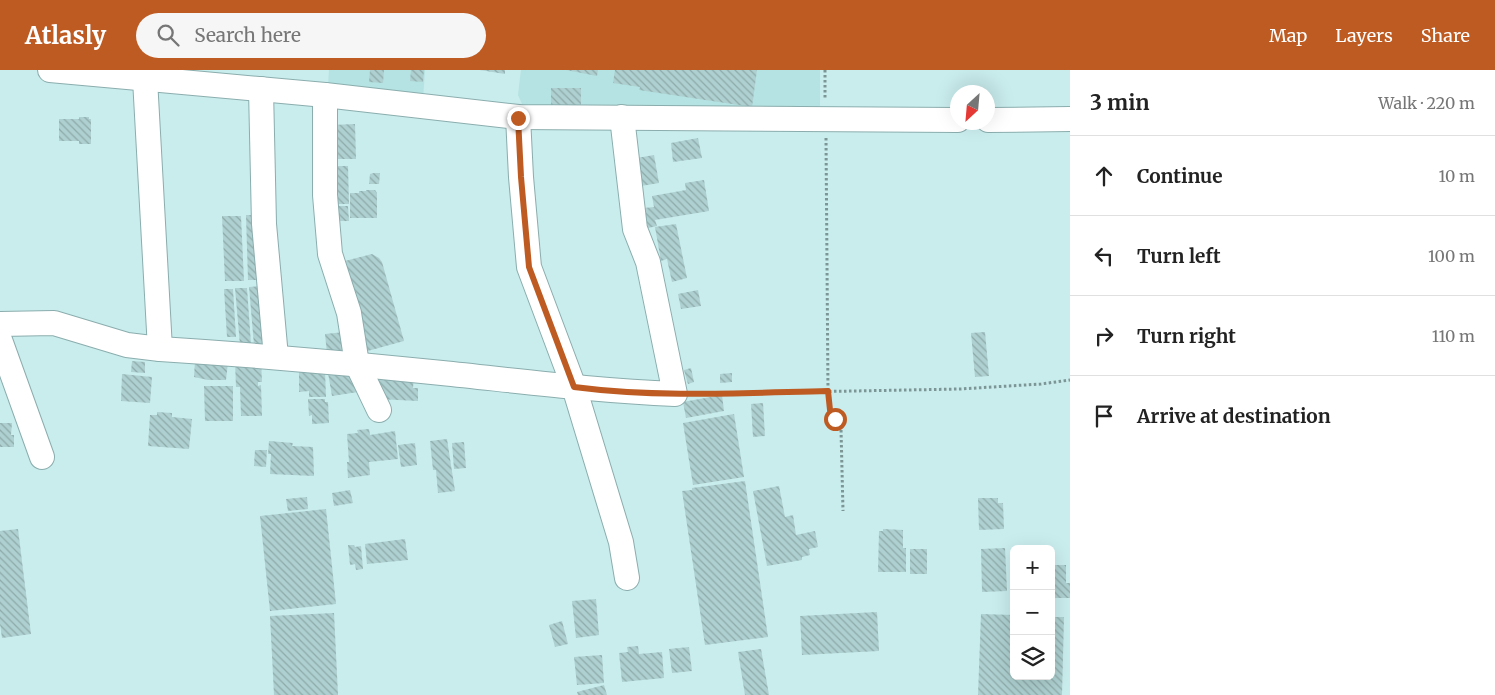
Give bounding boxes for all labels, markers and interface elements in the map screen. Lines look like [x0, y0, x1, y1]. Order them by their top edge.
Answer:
search box [136, 13, 486, 58]
text: Atlasly [25, 20, 106, 51]
icon: search [154, 21, 182, 49]
text: Search here [194, 23, 301, 47]
text: Map [1269, 24, 1307, 47]
text: Layers [1335, 24, 1393, 47]
text: Share [1421, 24, 1470, 47]
north arrow [950, 85, 995, 130]
text: 3 min [1090, 89, 1149, 116]
text: Walk · 220 m [1378, 93, 1475, 113]
route end [507, 107, 530, 130]
icon: ahead [1090, 162, 1118, 190]
text: Continue [1137, 164, 1223, 188]
text: 10 m [1438, 166, 1475, 186]
icon: left [1090, 242, 1118, 270]
text: Turn left [1137, 244, 1221, 268]
text: 100 m [1428, 246, 1475, 266]
icon: right [1090, 322, 1118, 350]
text: Turn right [1137, 324, 1236, 348]
text: 110 m [1432, 326, 1475, 346]
icon: arrive [1090, 402, 1118, 430]
text: Arrive at destination [1137, 404, 1331, 428]
route start [824, 408, 847, 431]
map controls [1010, 545, 1055, 680]
button: + [1010, 545, 1055, 590]
button: − [1010, 590, 1055, 635]
button: layers [1010, 635, 1055, 680]

